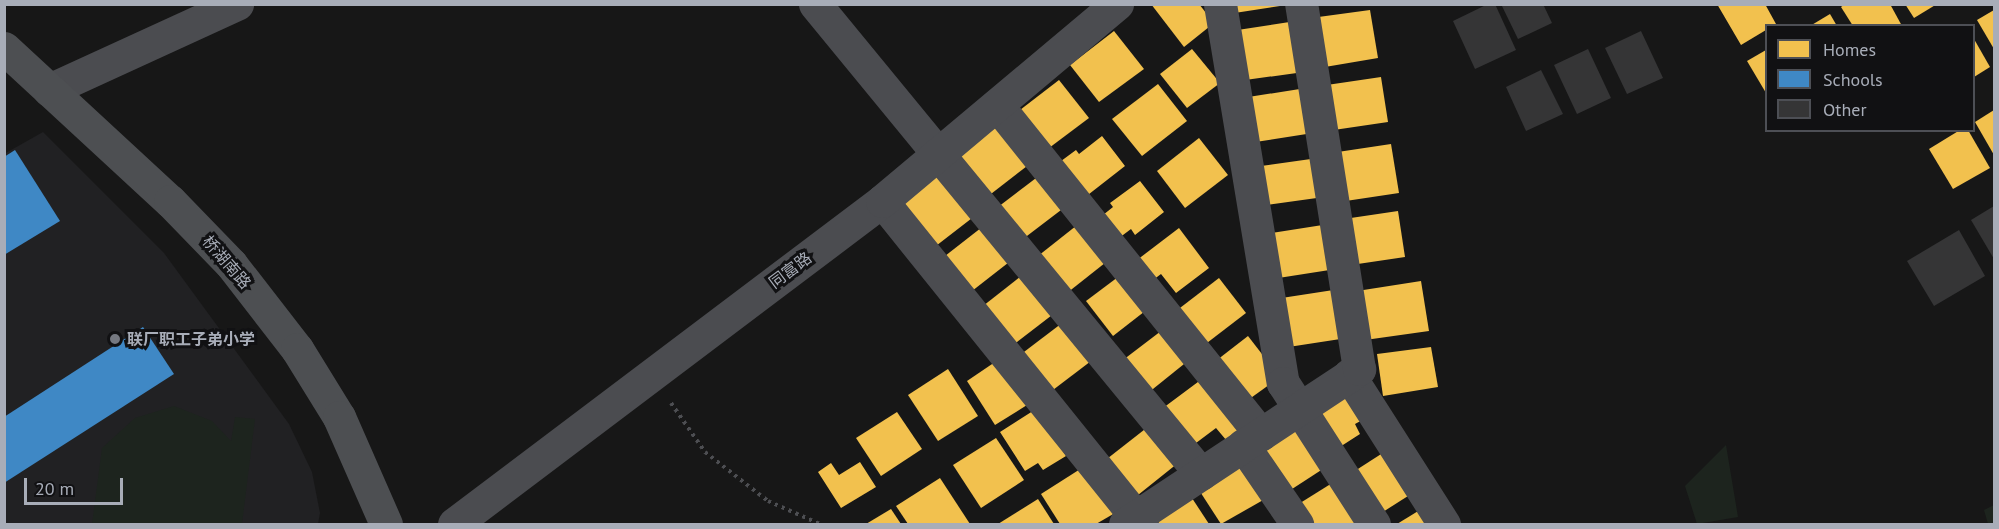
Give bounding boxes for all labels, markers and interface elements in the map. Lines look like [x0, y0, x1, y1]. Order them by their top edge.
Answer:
legend [1765, 24, 1975, 132]
text: Homes [1823, 38, 1876, 61]
text: Schools [1823, 68, 1883, 91]
text: Other [1823, 98, 1867, 121]
street label: 桥湖南路 [199, 232, 255, 292]
street label: 同富路 [765, 248, 815, 292]
place label: 联厂职工子弟小学 [127, 329, 255, 349]
marker: 联厂职工子弟小学 [108, 332, 122, 346]
scale bar [27, 466, 126, 504]
text: 20 m [35, 477, 74, 500]

